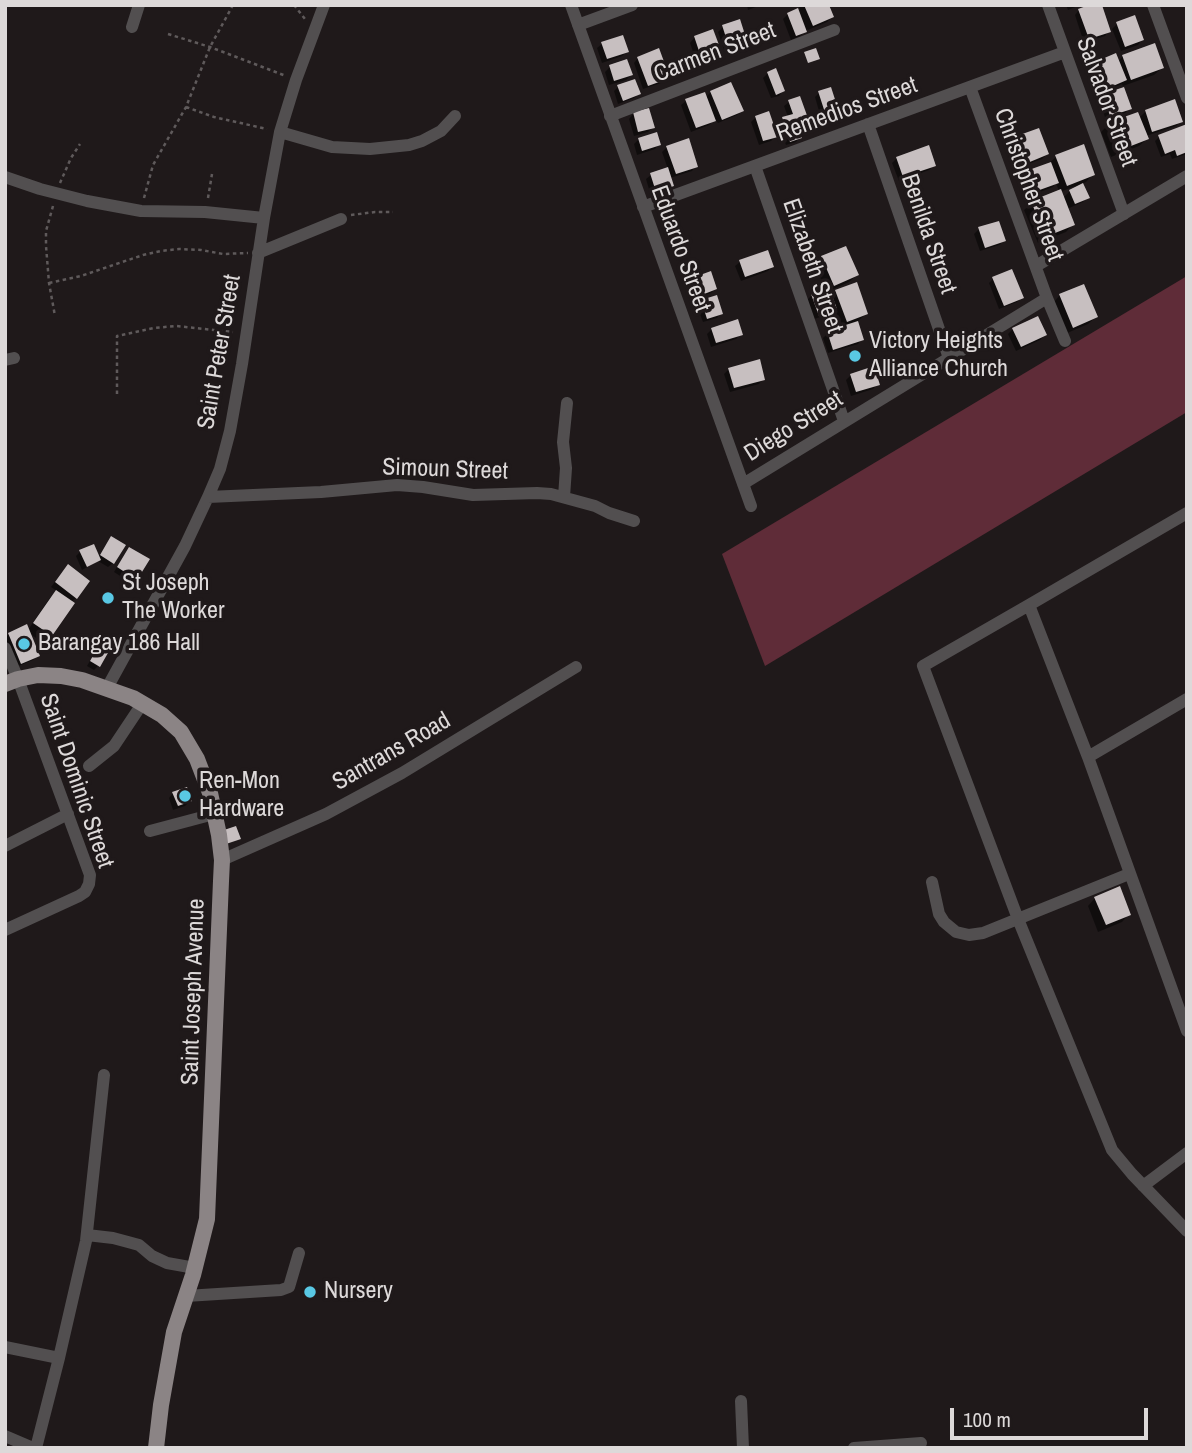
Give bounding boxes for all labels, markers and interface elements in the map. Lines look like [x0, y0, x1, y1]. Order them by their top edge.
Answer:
street label: Carmen Street [650, 17, 780, 89]
street label: Salvador Street [1069, 33, 1143, 171]
street label: Remedios Street [773, 71, 921, 149]
street label: Christopher Street [987, 105, 1069, 265]
street label: Benilda Street [894, 170, 962, 298]
street label: Eduardo Street [644, 182, 716, 316]
street label: Elizabeth Street [776, 195, 848, 337]
street label: Saint Peter Street [192, 272, 248, 432]
place label: Victory Heights Alliance Church [869, 328, 1008, 384]
marker: Victory Heights Alliance Church [847, 348, 863, 364]
street label: Diego Street [740, 386, 848, 468]
street label: Simoun Street [382, 453, 508, 487]
place label: St Joseph The Worker [122, 570, 224, 626]
marker: St Joseph The Worker [100, 590, 116, 606]
place label: Barangay 186 Hall [38, 630, 200, 658]
marker: Barangay 186 Hall [16, 636, 32, 652]
street label: Saint Dominic Street [33, 690, 119, 872]
street label: Santrans Road [328, 707, 456, 797]
place label: Ren-Mon Hardware [199, 768, 284, 824]
marker: Ren-Mon Hardware [177, 788, 193, 804]
street label: Saint Joseph Avenue [176, 898, 212, 1086]
place label: Nursery [324, 1278, 393, 1306]
marker: Nursery [302, 1284, 318, 1300]
scale bar [954, 1394, 1152, 1438]
text: 100 m [963, 1405, 1011, 1434]

